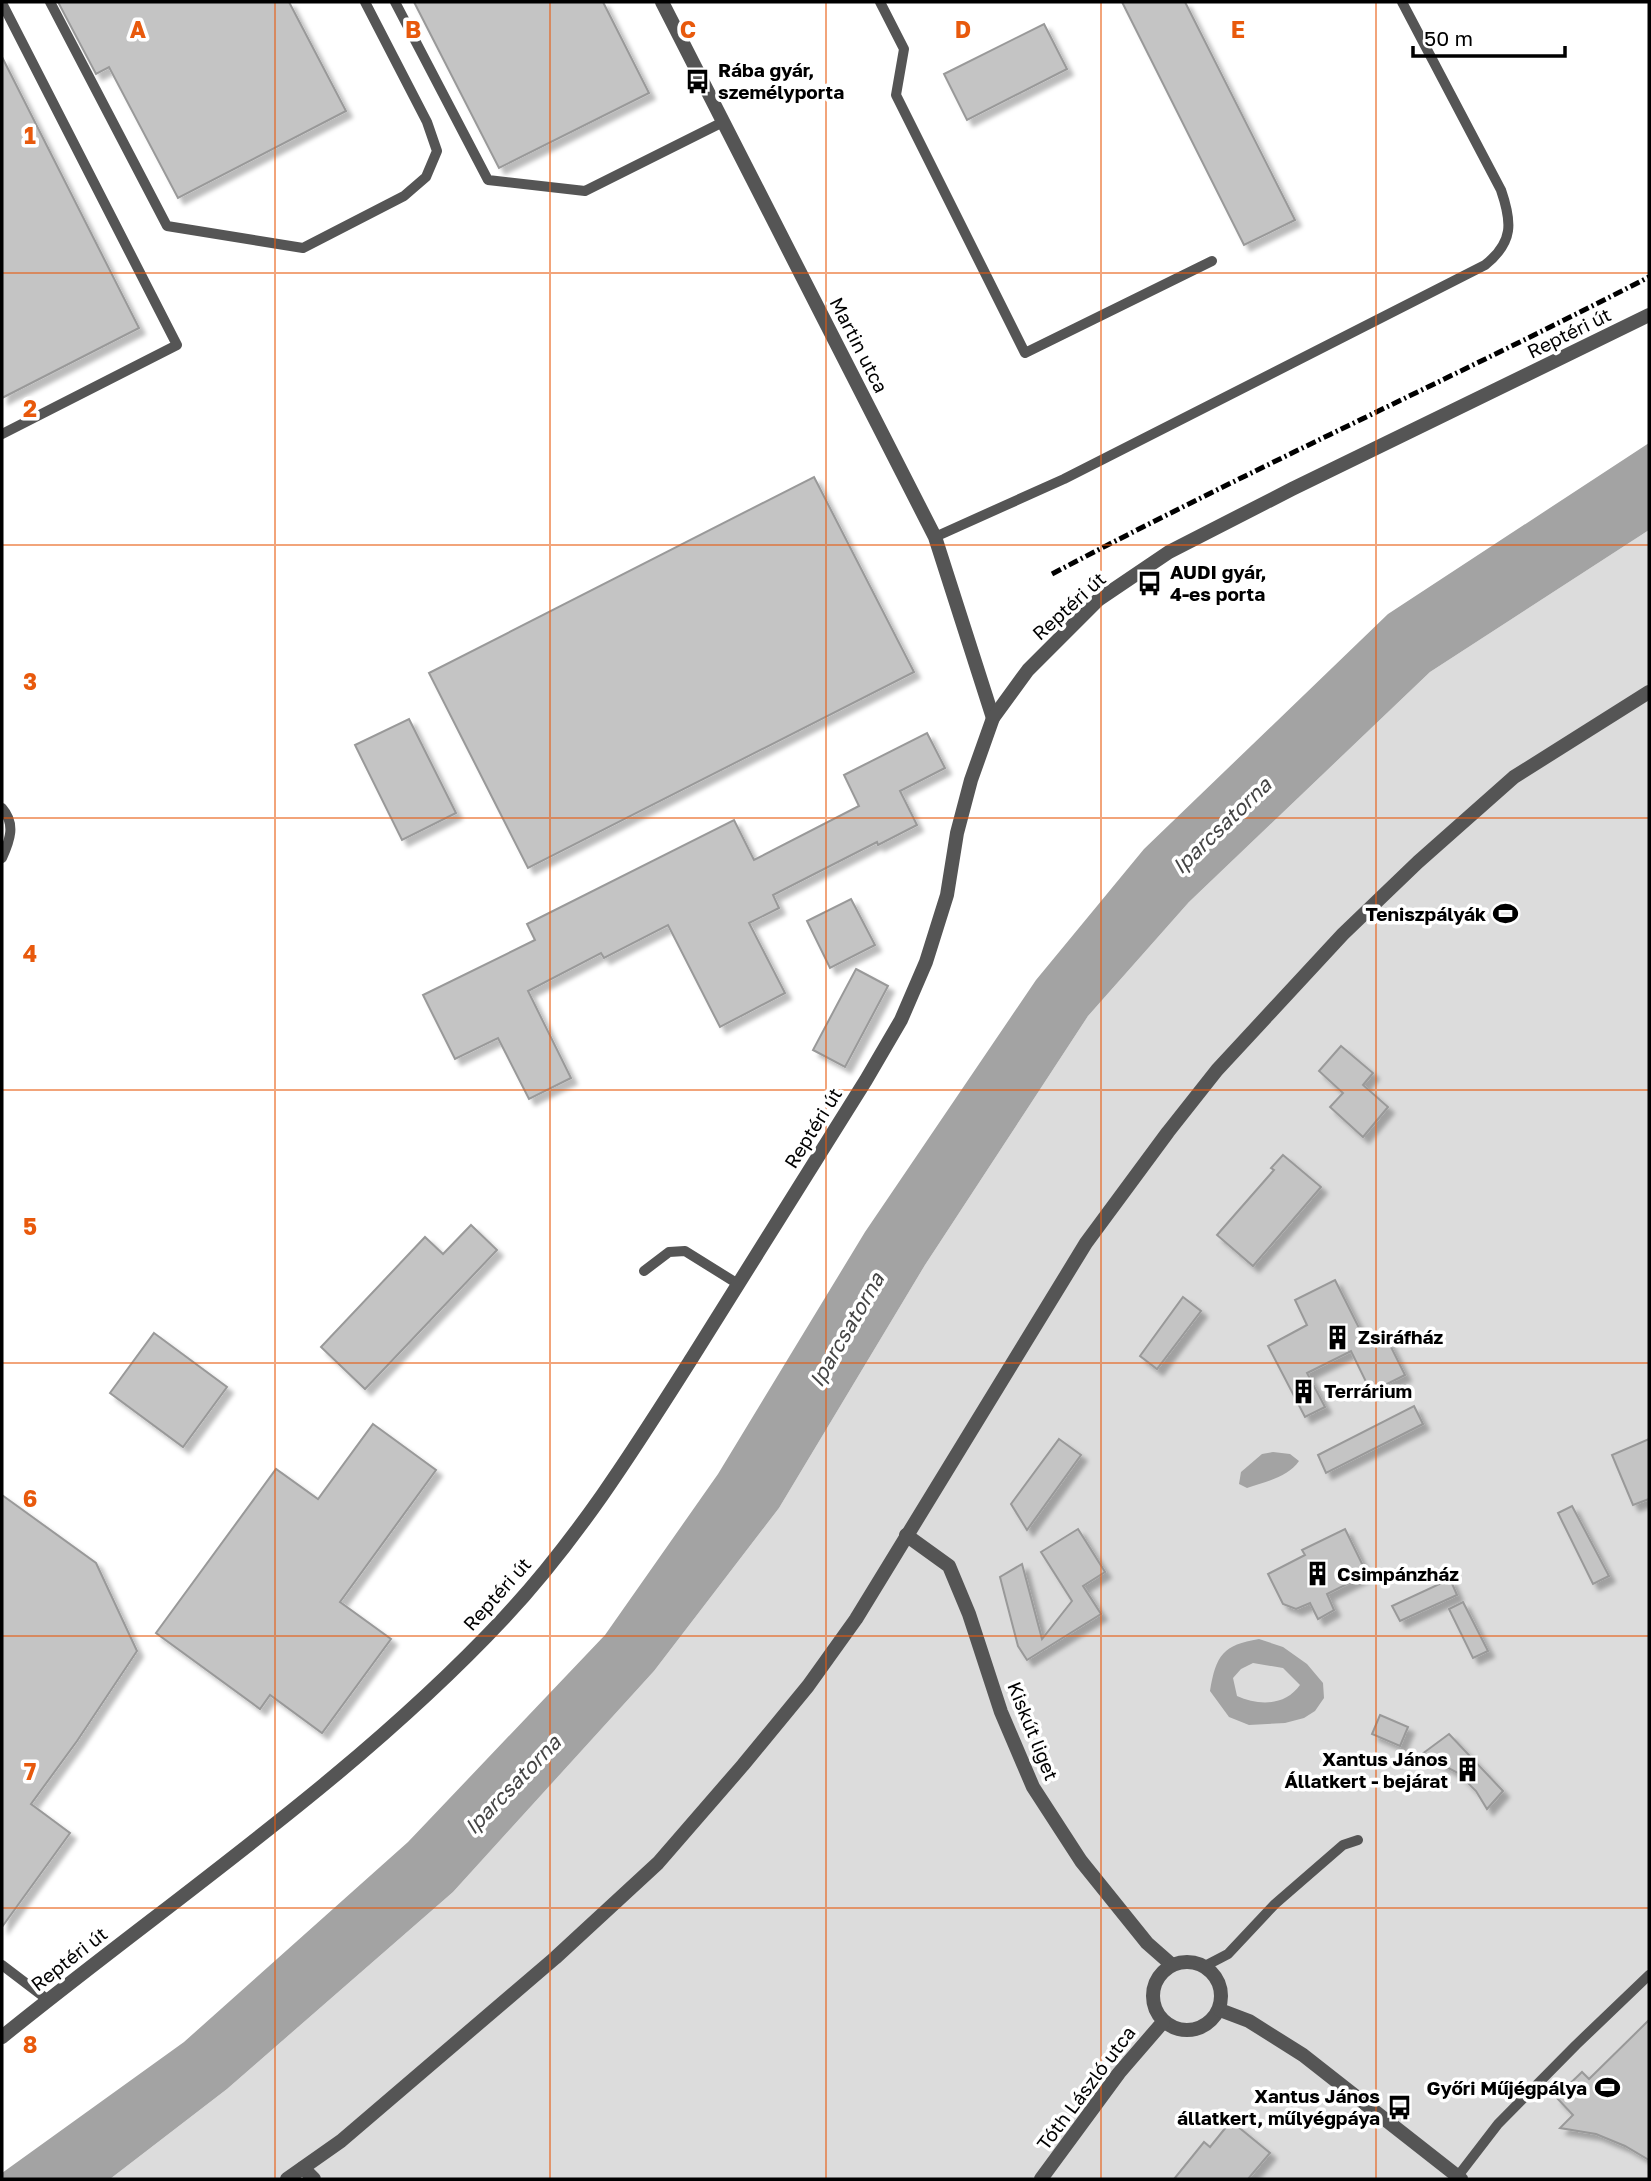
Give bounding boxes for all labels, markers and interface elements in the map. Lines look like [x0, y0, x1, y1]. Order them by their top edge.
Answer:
scale bar [1413, 14, 1565, 58]
text: A [130, 15, 147, 43]
text: B [405, 15, 421, 43]
text: C [680, 15, 696, 43]
text: D [955, 15, 971, 43]
text: E [1231, 15, 1245, 43]
text: 50 m [1424, 25, 1473, 51]
place label: Rába gyár, személyporta [718, 58, 844, 103]
bus stop icon: Rába gyár, személyporta [684, 67, 712, 95]
text: 1 [24, 121, 36, 149]
street label: Martin utca [826, 293, 893, 396]
street label: Reptéri út [1523, 302, 1614, 363]
text: 2 [23, 394, 37, 422]
place label: AUDI gyár, 4-es porta [1170, 560, 1267, 605]
street label: Reptéri út [1027, 567, 1110, 644]
bus stop icon: AUDI gyár, 4-es porta [1136, 569, 1164, 597]
text: 3 [23, 667, 37, 695]
water label: Iparcsatorna [1166, 771, 1277, 879]
sports icon: Teniszpályák [1492, 900, 1520, 928]
place label: Teniszpályák [1365, 902, 1486, 925]
text: 4 [23, 939, 37, 967]
street label: Reptéri út [779, 1083, 846, 1172]
text: 5 [23, 1212, 37, 1240]
water label: Iparcsatorna [803, 1267, 890, 1391]
building icon: Zsiráfház [1324, 1323, 1352, 1351]
place label: Zsiráfház [1358, 1325, 1443, 1348]
building icon: Terrárium [1290, 1377, 1318, 1405]
place label: Terrárium [1324, 1379, 1412, 1402]
text: 6 [23, 1484, 37, 1512]
street label: Reptéri út [458, 1552, 535, 1635]
building icon: Csimpánzház [1303, 1560, 1331, 1588]
place label: Csimpánzház [1337, 1562, 1459, 1585]
street label: Kiskút liget [1003, 1678, 1064, 1783]
water label: Iparcsatorna [459, 1729, 567, 1839]
place label: Xantus János Állatkert - bejárat [1285, 1747, 1448, 1792]
building icon: Xantus János Állatkert - bejárat [1454, 1756, 1482, 1784]
text: 7 [24, 1757, 36, 1785]
street label: Reptéri út [26, 1922, 111, 1995]
street label: Tóth László utca [1032, 2021, 1140, 2154]
text: 8 [23, 2030, 37, 2058]
sports icon: Győri Műjégpálya [1593, 2074, 1621, 2102]
place label: Győri Műjégpálya [1426, 2076, 1587, 2099]
place label: Xantus János állatkert, műlyégpáya [1177, 2084, 1380, 2129]
bus stop icon: Xantus János állatkert, műlyégpáya [1386, 2093, 1414, 2121]

